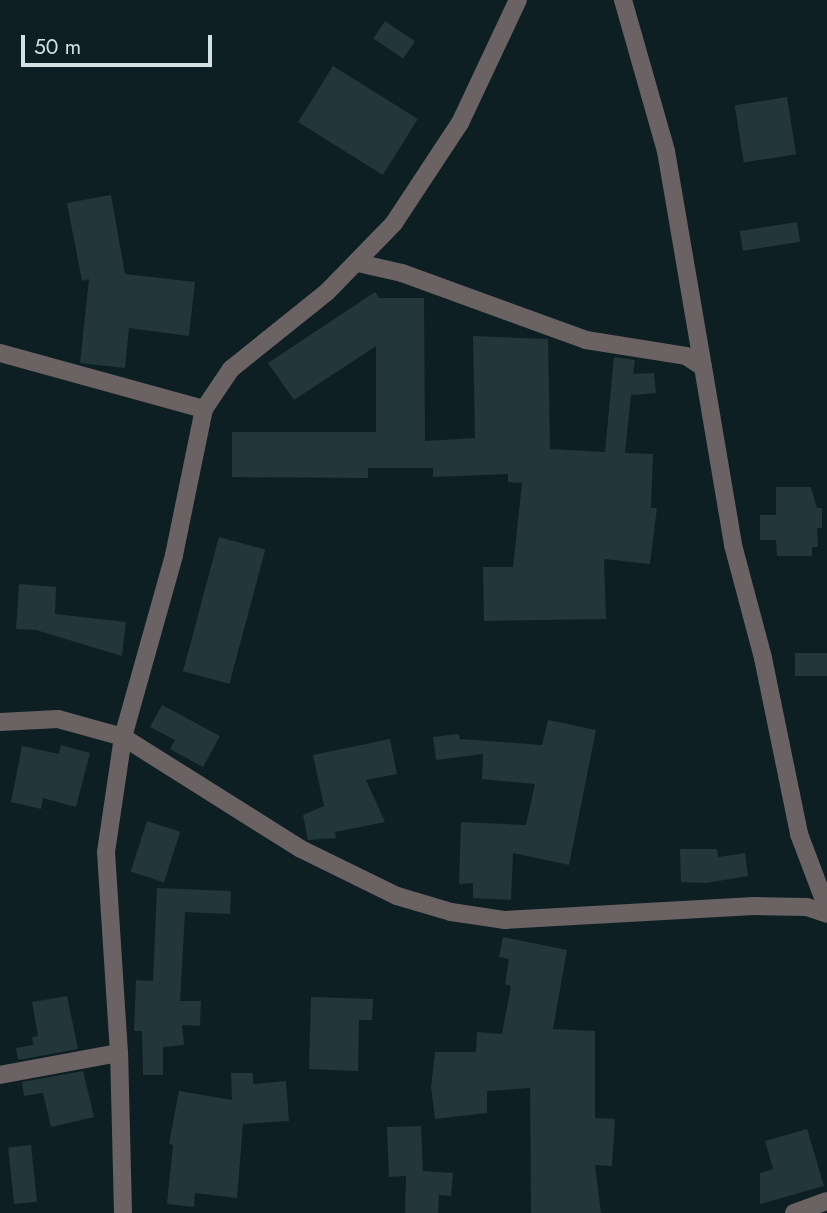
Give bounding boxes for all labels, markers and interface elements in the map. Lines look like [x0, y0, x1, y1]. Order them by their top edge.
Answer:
scale bar [24, 21, 215, 65]
text: 50 m [34, 32, 81, 62]

